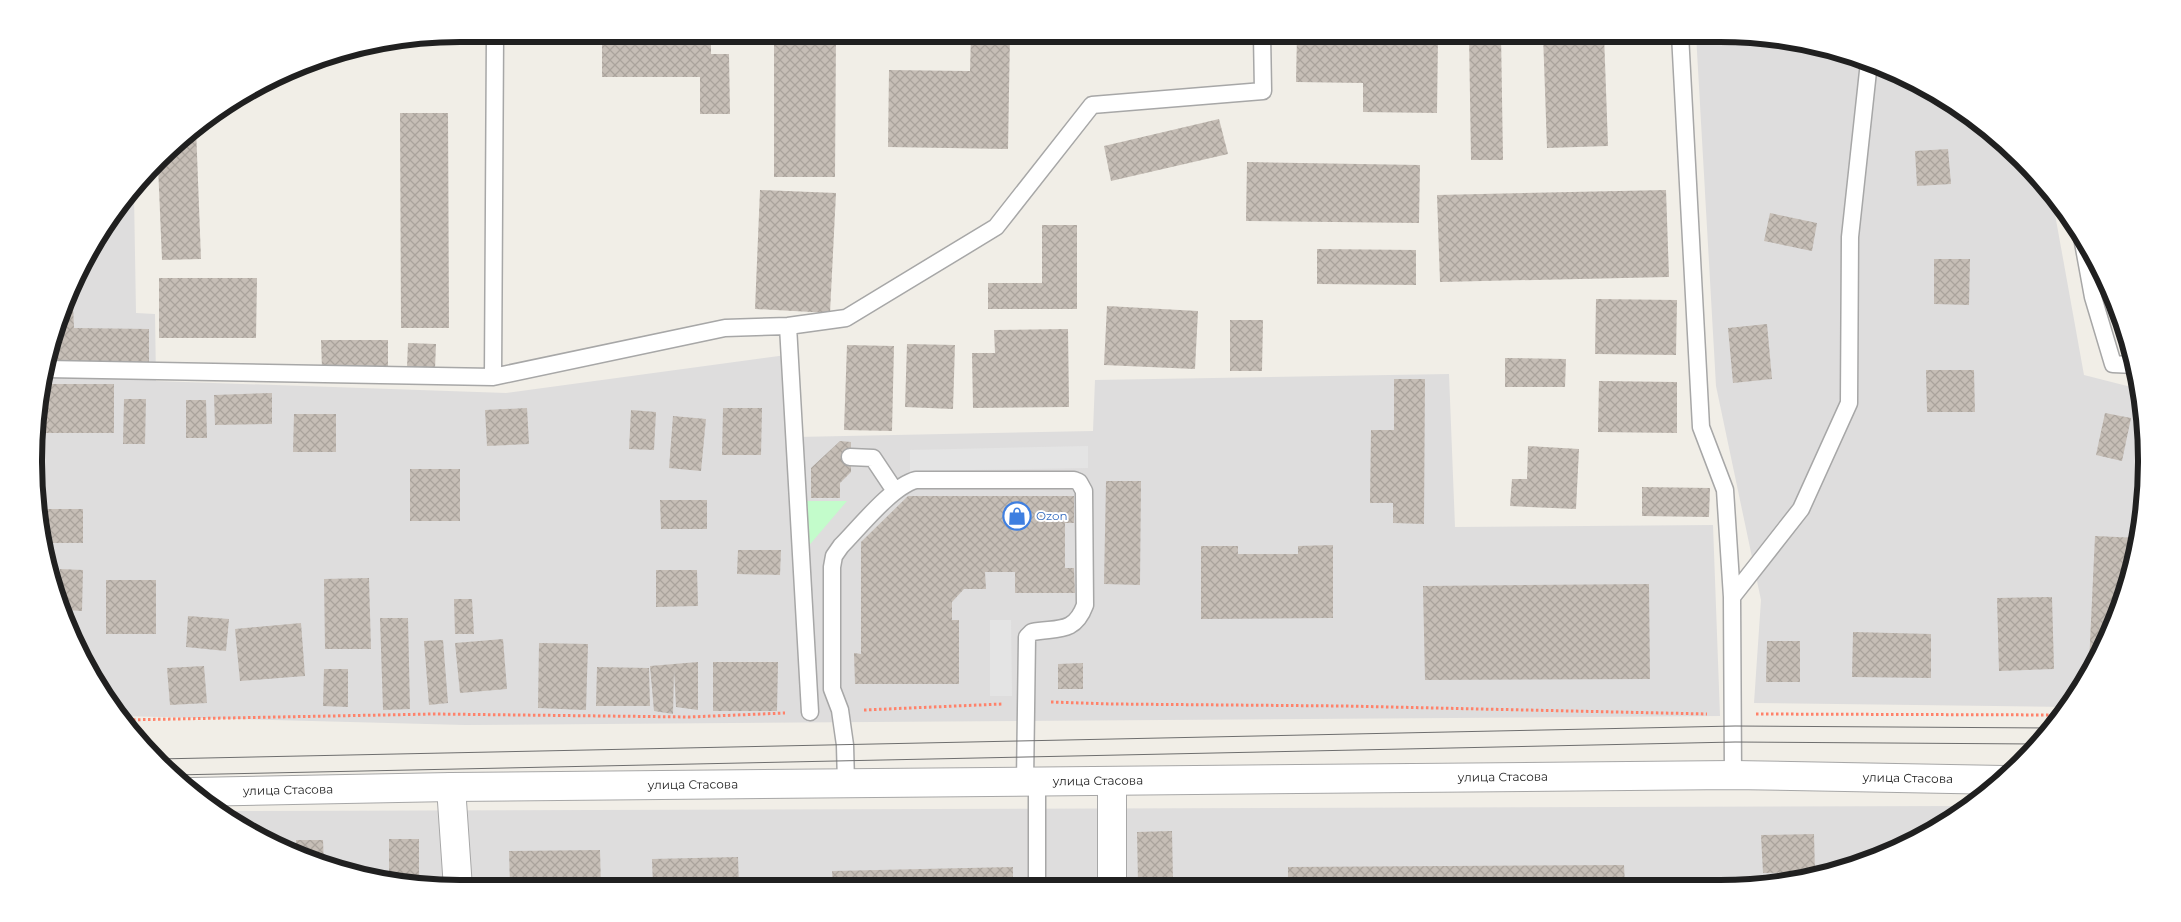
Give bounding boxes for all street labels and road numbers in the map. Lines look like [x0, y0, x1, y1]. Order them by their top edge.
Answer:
street label: улица Стасова [1457, 769, 1548, 785]
street label: улица Стасова [1862, 769, 1953, 786]
street label: улица Стасова [1052, 773, 1143, 788]
street label: улица Стасова [647, 776, 738, 792]
street label: улица Стасова [242, 781, 333, 798]

